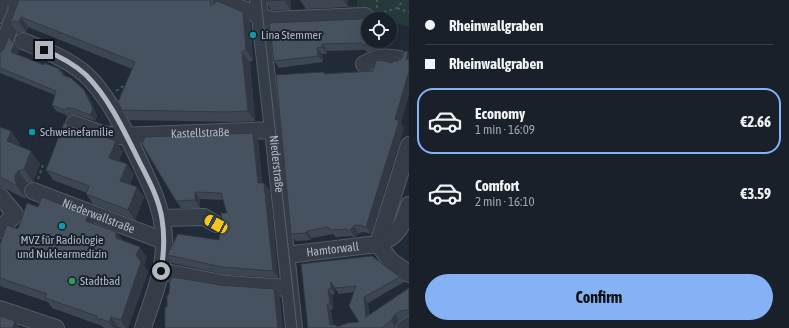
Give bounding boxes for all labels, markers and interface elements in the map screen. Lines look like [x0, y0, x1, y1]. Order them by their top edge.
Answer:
map controls [361, 12, 397, 48]
button: locate [361, 12, 397, 48]
text: Rheinwallgraben [449, 17, 544, 34]
place label: Lina Stemmer [261, 28, 322, 42]
marker: Lina Stemmer [248, 30, 258, 40]
route end [35, 41, 53, 59]
text: Rheinwallgraben [449, 55, 544, 72]
icon: car [427, 103, 463, 139]
text: Economy [475, 105, 525, 122]
text: €2.66 [740, 113, 771, 130]
text: 1 min · 16:09 [475, 122, 535, 137]
place label: Schweinefamilie [40, 125, 114, 139]
street label: Kastellstraße [171, 125, 230, 141]
marker: Schweinefamilie [27, 127, 37, 137]
street label: Niederstraße [267, 135, 287, 193]
icon: car [427, 175, 463, 211]
text: Comfort [475, 177, 519, 194]
text: €3.59 [740, 185, 771, 202]
text: 2 min · 16:10 [475, 194, 535, 209]
street label: Niederwallstraße [60, 196, 137, 236]
car [203, 213, 229, 235]
marker: MVZ für Radiologie und Nuklearmedizin [57, 221, 67, 231]
place label: MVZ für Radiologie und Nuklearmedizin [17, 233, 107, 261]
street label: Hamtorwall [306, 239, 361, 260]
route start [152, 262, 170, 280]
place label: Stadtbad [80, 274, 120, 288]
button: Confirm [425, 274, 773, 320]
marker: Stadtbad [67, 276, 77, 286]

